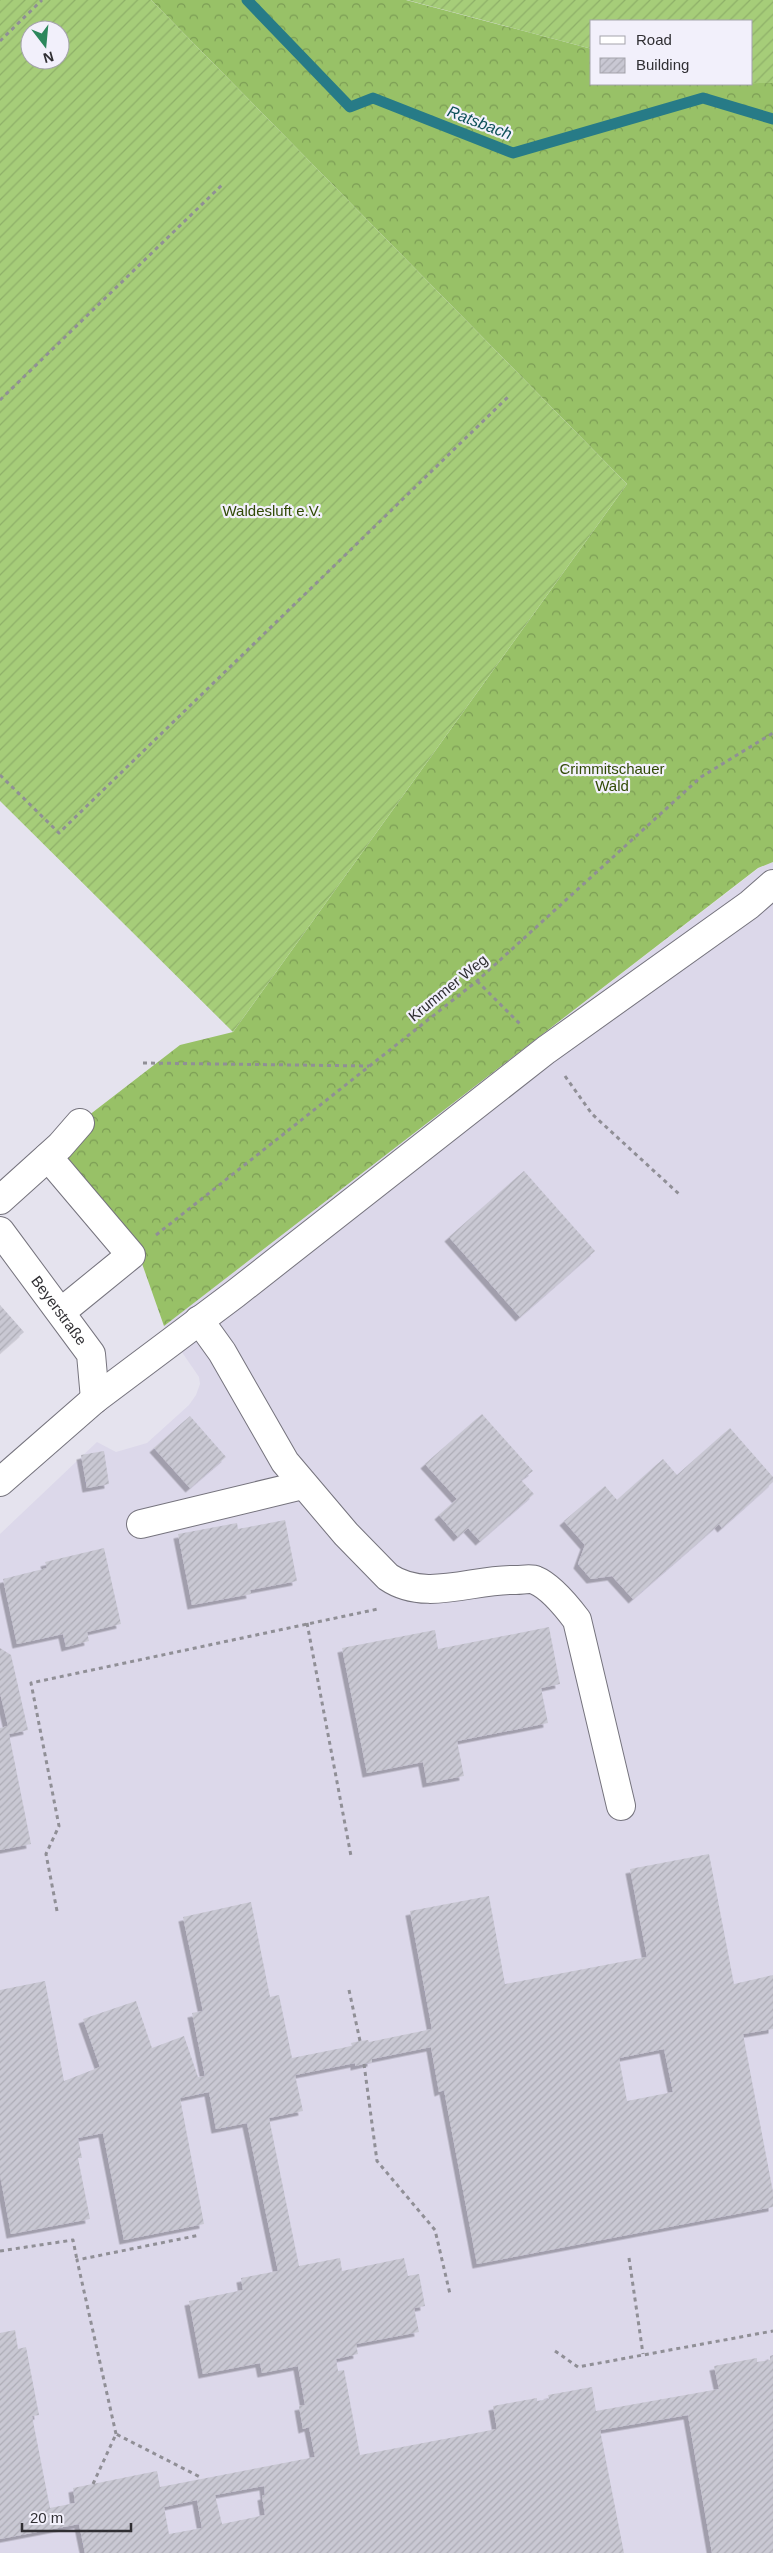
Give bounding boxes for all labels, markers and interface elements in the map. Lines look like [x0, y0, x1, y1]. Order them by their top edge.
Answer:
north arrow [20, 20, 70, 70]
legend [590, 20, 753, 85]
text: Road [636, 31, 672, 48]
text: N [42, 48, 56, 67]
text: Building [636, 56, 689, 73]
water label: Ratsbach [445, 102, 515, 143]
park label: Waldesluft e.V. [223, 502, 321, 519]
park label: Crimmitschauer Wald [559, 760, 665, 794]
street label: Krummer Weg [405, 951, 491, 1025]
street label: Beyerstraße [28, 1272, 90, 1348]
scale bar [22, 2500, 131, 2532]
text: 20 m [30, 2509, 63, 2526]

